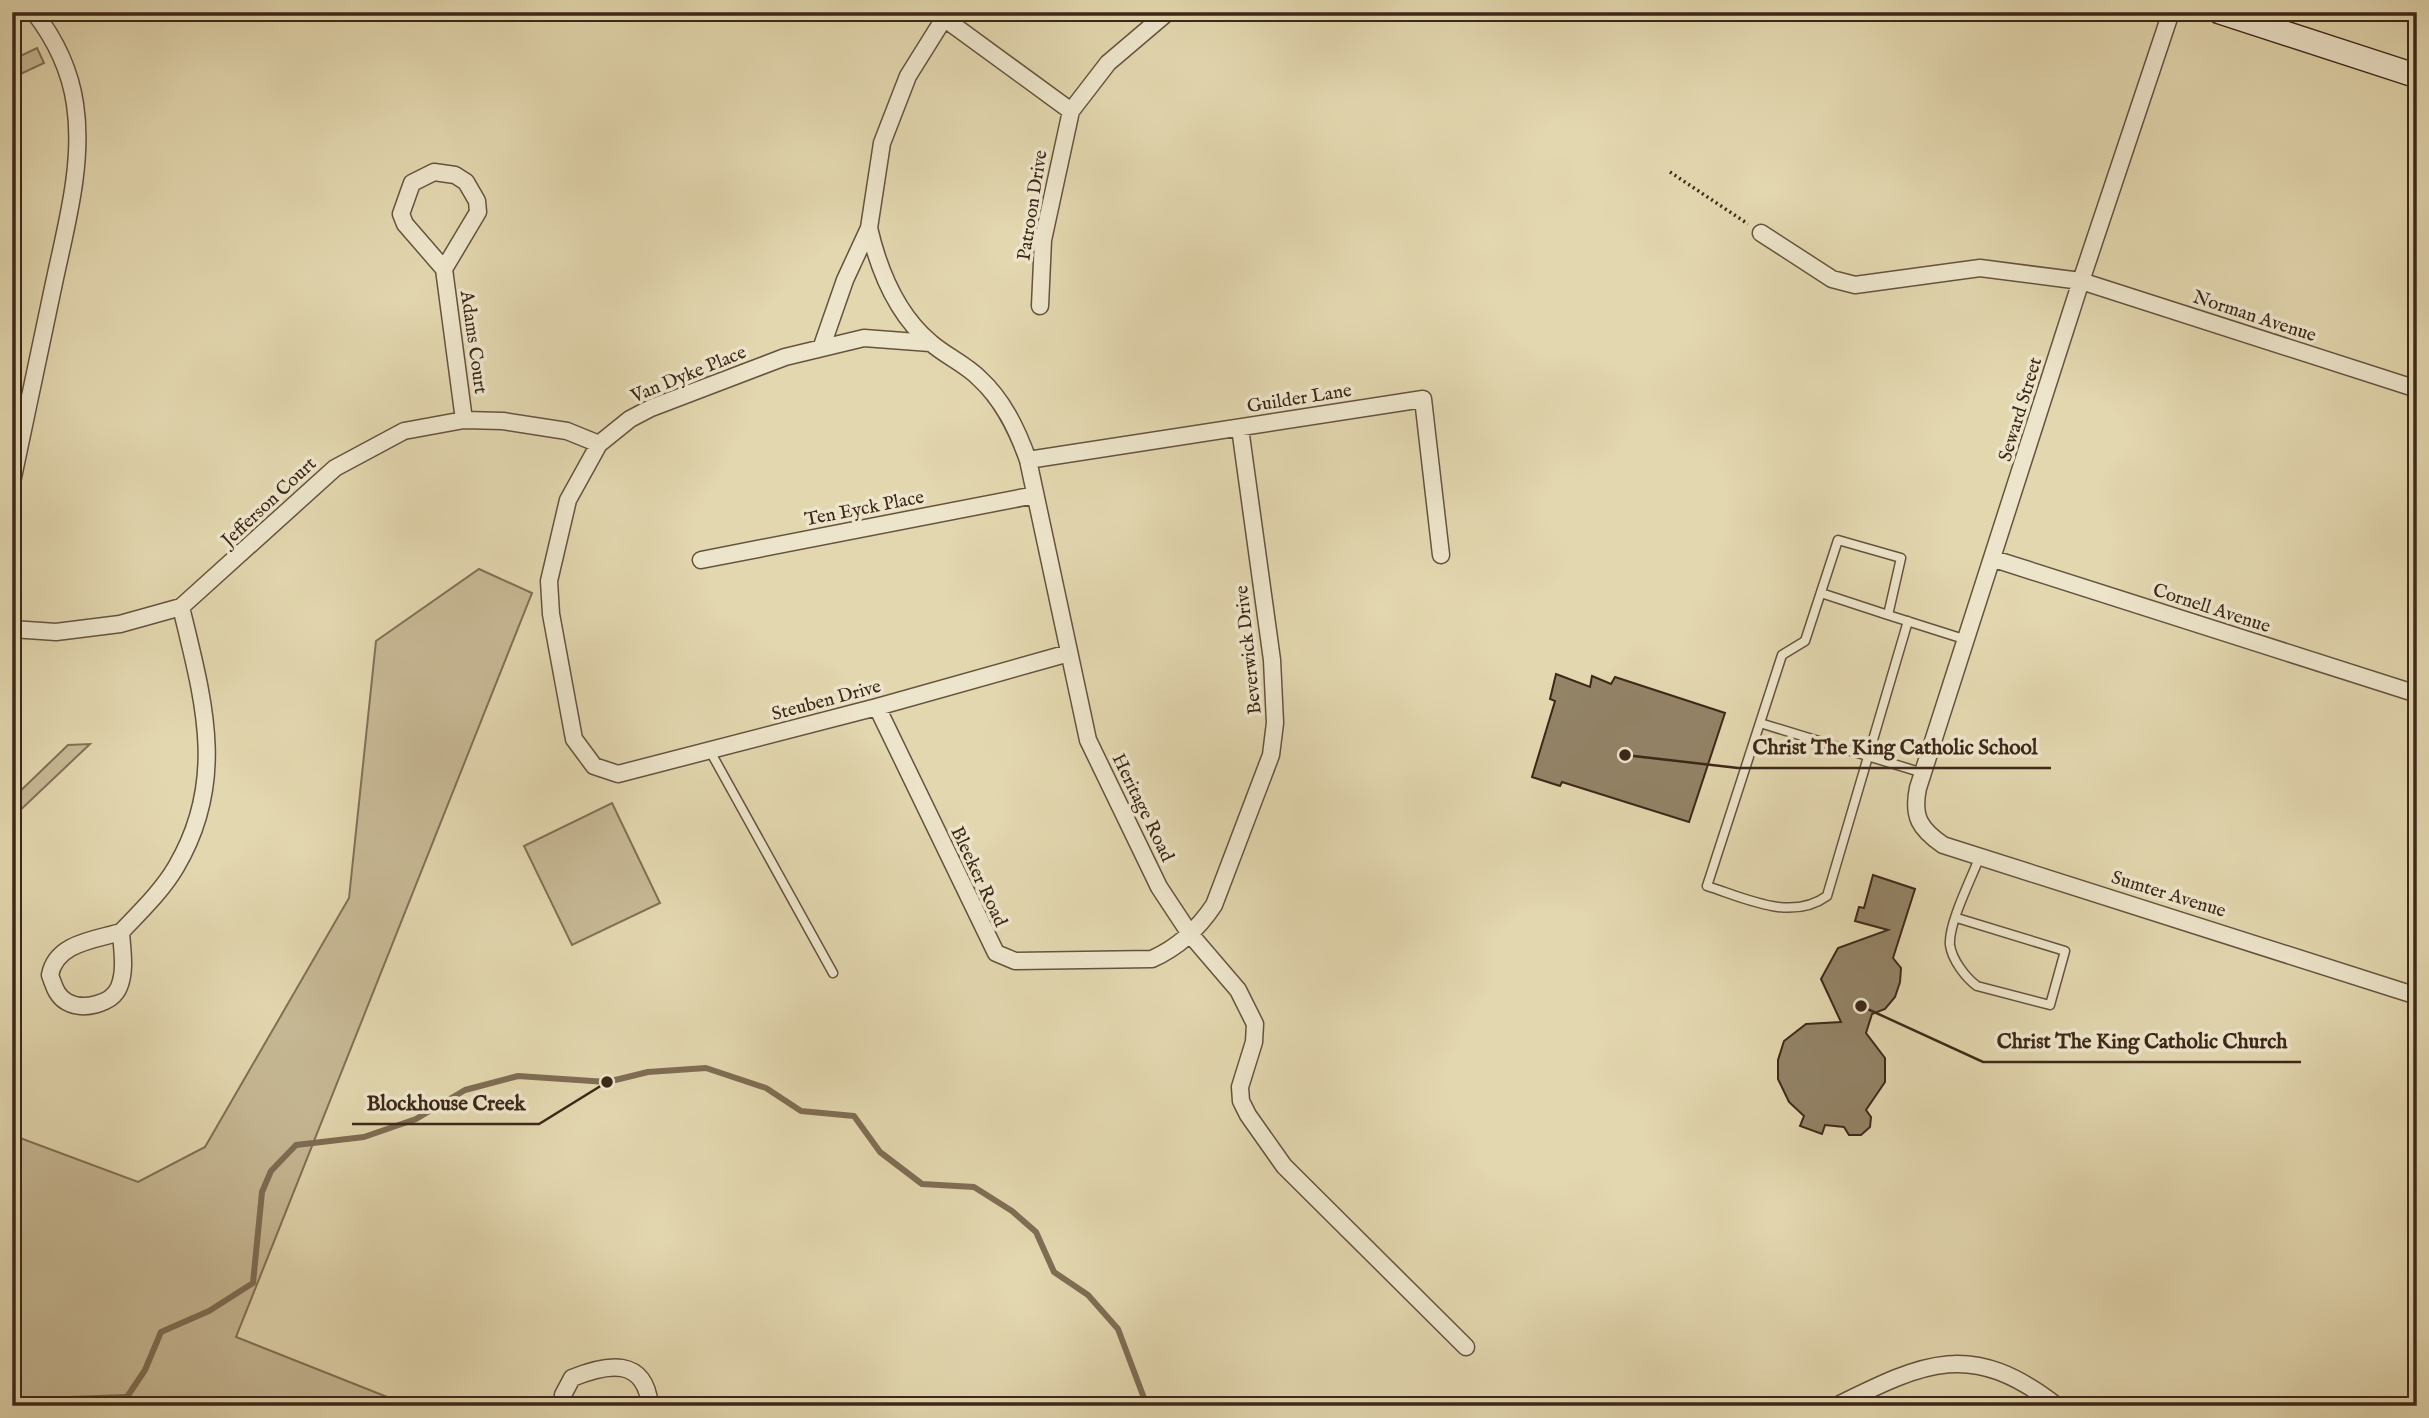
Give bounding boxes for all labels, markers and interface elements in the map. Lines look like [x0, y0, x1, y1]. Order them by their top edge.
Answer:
street label: Patroon Drive [1012, 148, 1054, 262]
street label: Norman Avenue [2190, 286, 2319, 348]
street label: Adams Court [454, 288, 492, 396]
street label: Van Dyke Place [627, 341, 750, 409]
street label: Seward Street [1994, 354, 2048, 465]
street label: Guilder Lane [1245, 379, 1354, 419]
street label: Jefferson Court [215, 452, 322, 554]
street label: Ten Eyck Place [803, 486, 926, 532]
street label: Cornell Avenue [2150, 579, 2273, 639]
street label: Beverwick Drive [1230, 584, 1268, 715]
street label: Steuben Drive [769, 675, 884, 727]
callout: Christ The King Catholic School [1738, 726, 2051, 768]
text: Christ The King Catholic School [1752, 735, 2039, 762]
street label: Heritage Road [1106, 750, 1179, 867]
street label: Bleeker Road [945, 823, 1012, 932]
street label: Sumter Avenue [2108, 866, 2229, 924]
callout: Christ The King Catholic Church [1983, 1020, 2301, 1062]
text: Christ The King Catholic Church [1997, 1029, 2288, 1056]
callout: Blockhouse Creek [352, 1082, 539, 1124]
text: Blockhouse Creek [366, 1091, 526, 1118]

